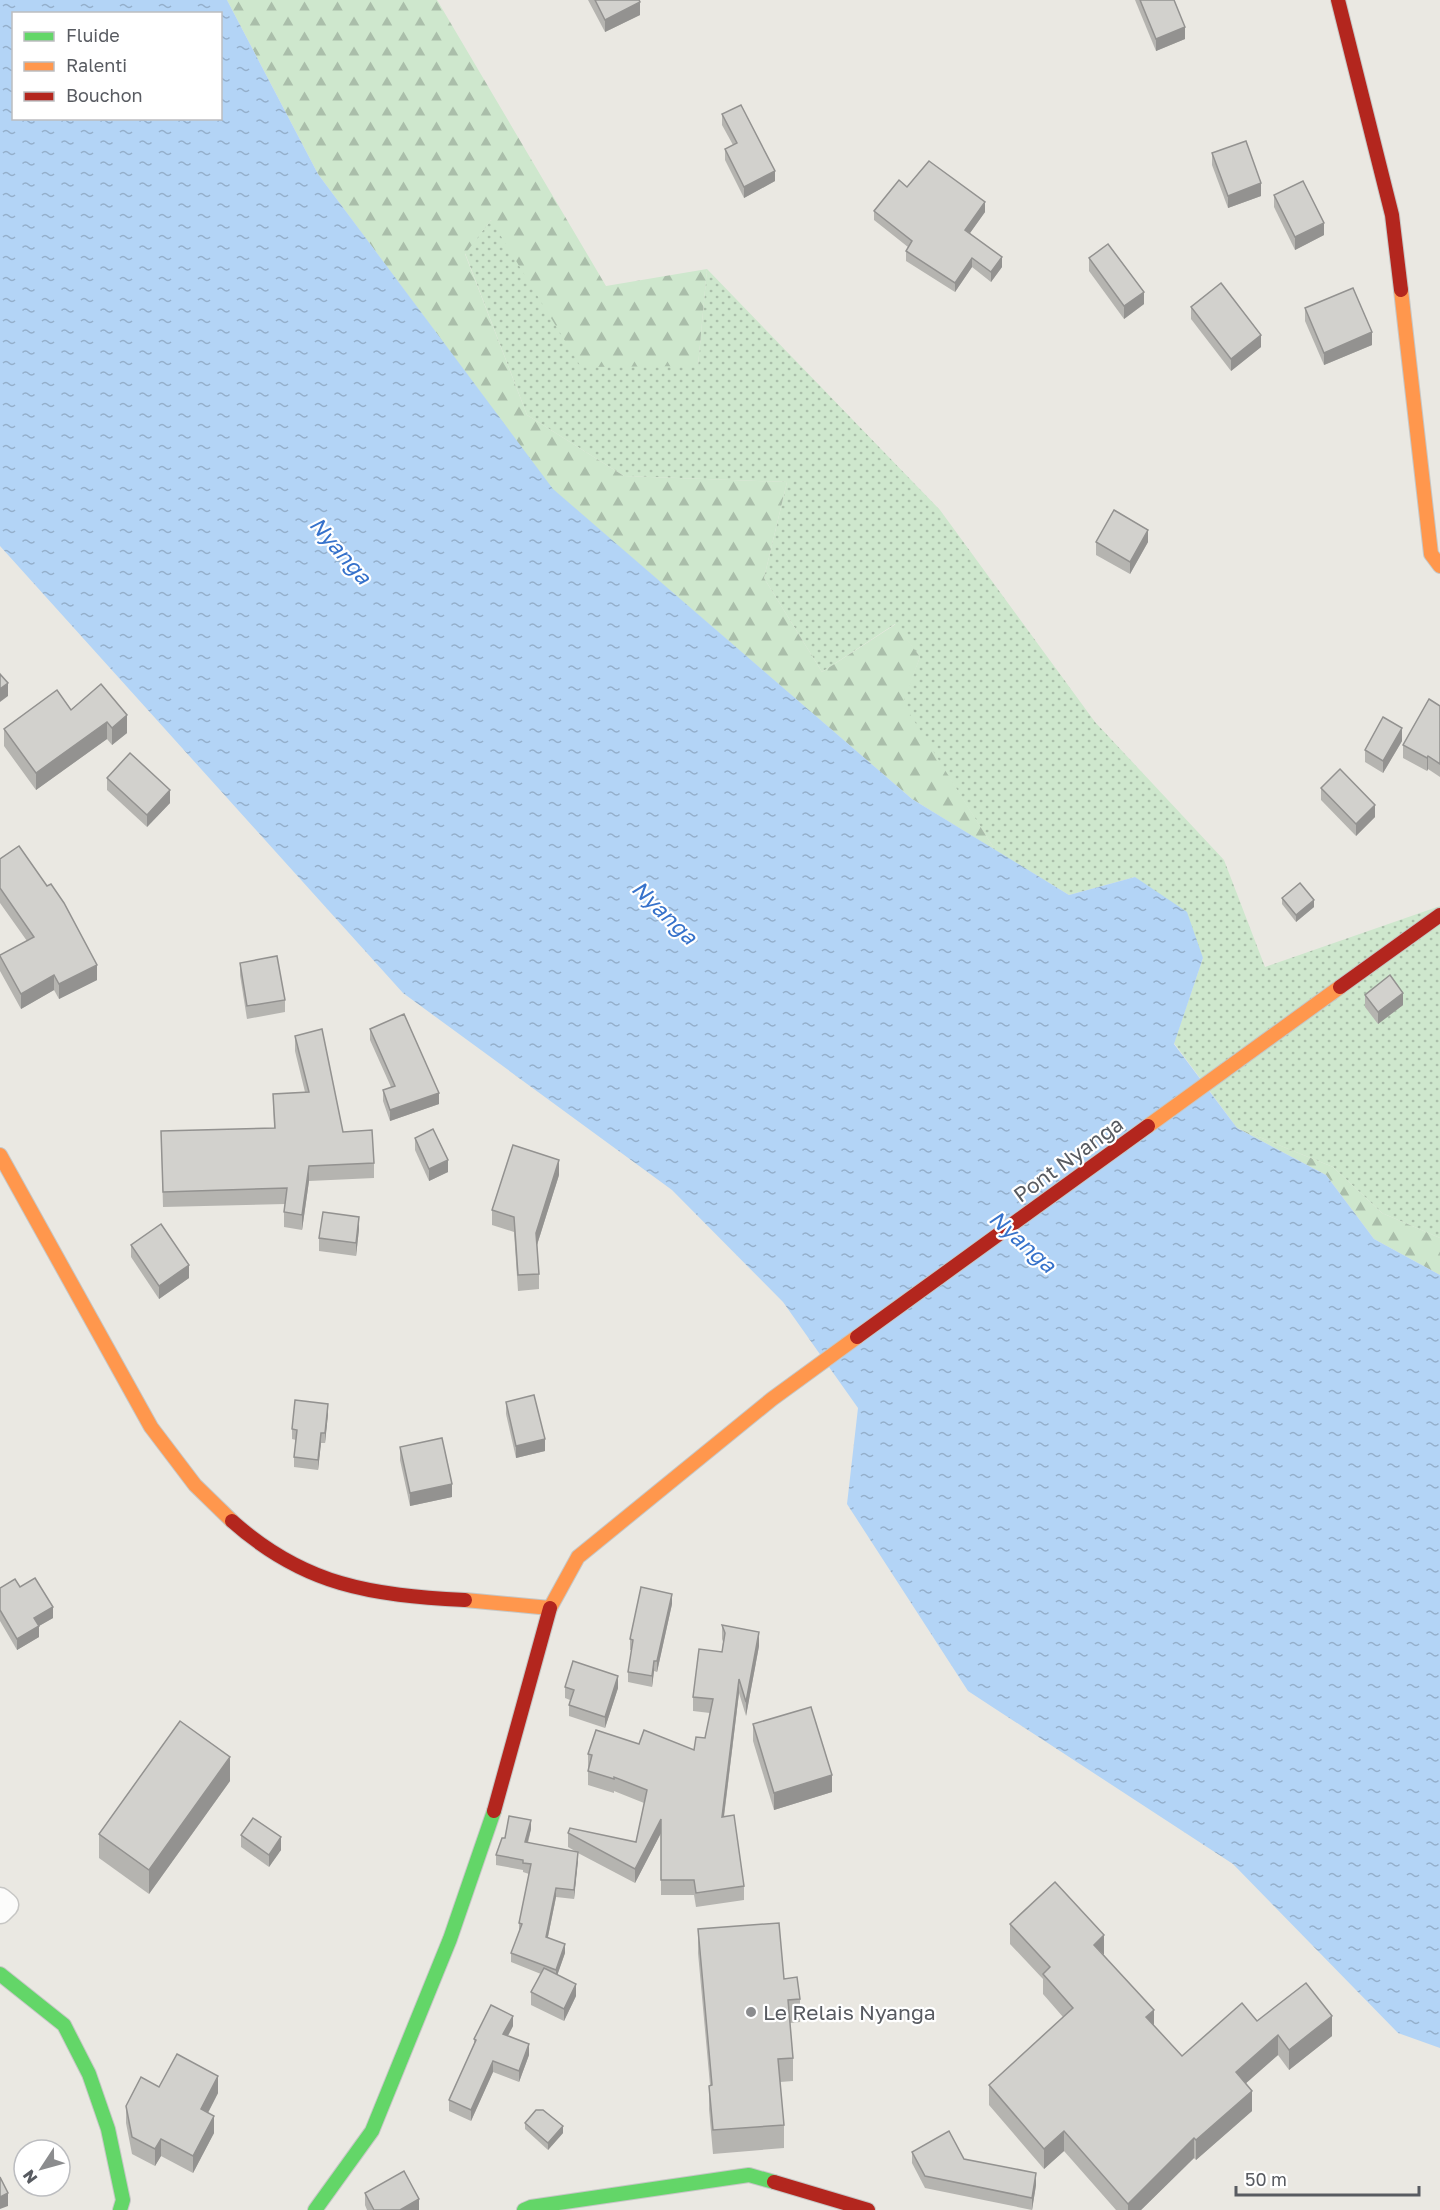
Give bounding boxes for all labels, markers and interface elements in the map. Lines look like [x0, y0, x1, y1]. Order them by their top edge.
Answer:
legend [12, 12, 222, 120]
text: Fluide [66, 24, 120, 46]
text: Ralenti [66, 54, 127, 76]
text: Bouchon [66, 84, 143, 106]
water label: Nyanga [304, 511, 379, 590]
water label: Nyanga [627, 874, 704, 951]
street label: Pont Nyanga [1008, 1111, 1128, 1207]
water label: Nyanga [984, 1204, 1063, 1279]
place label: Le Relais Nyanga [763, 1999, 936, 2025]
marker: Le Relais Nyanga [744, 2005, 758, 2019]
north arrow [12, 2138, 72, 2198]
scale bar [1236, 2159, 1419, 2197]
text: N [18, 2166, 42, 2188]
text: 50 m [1245, 2168, 1287, 2190]

